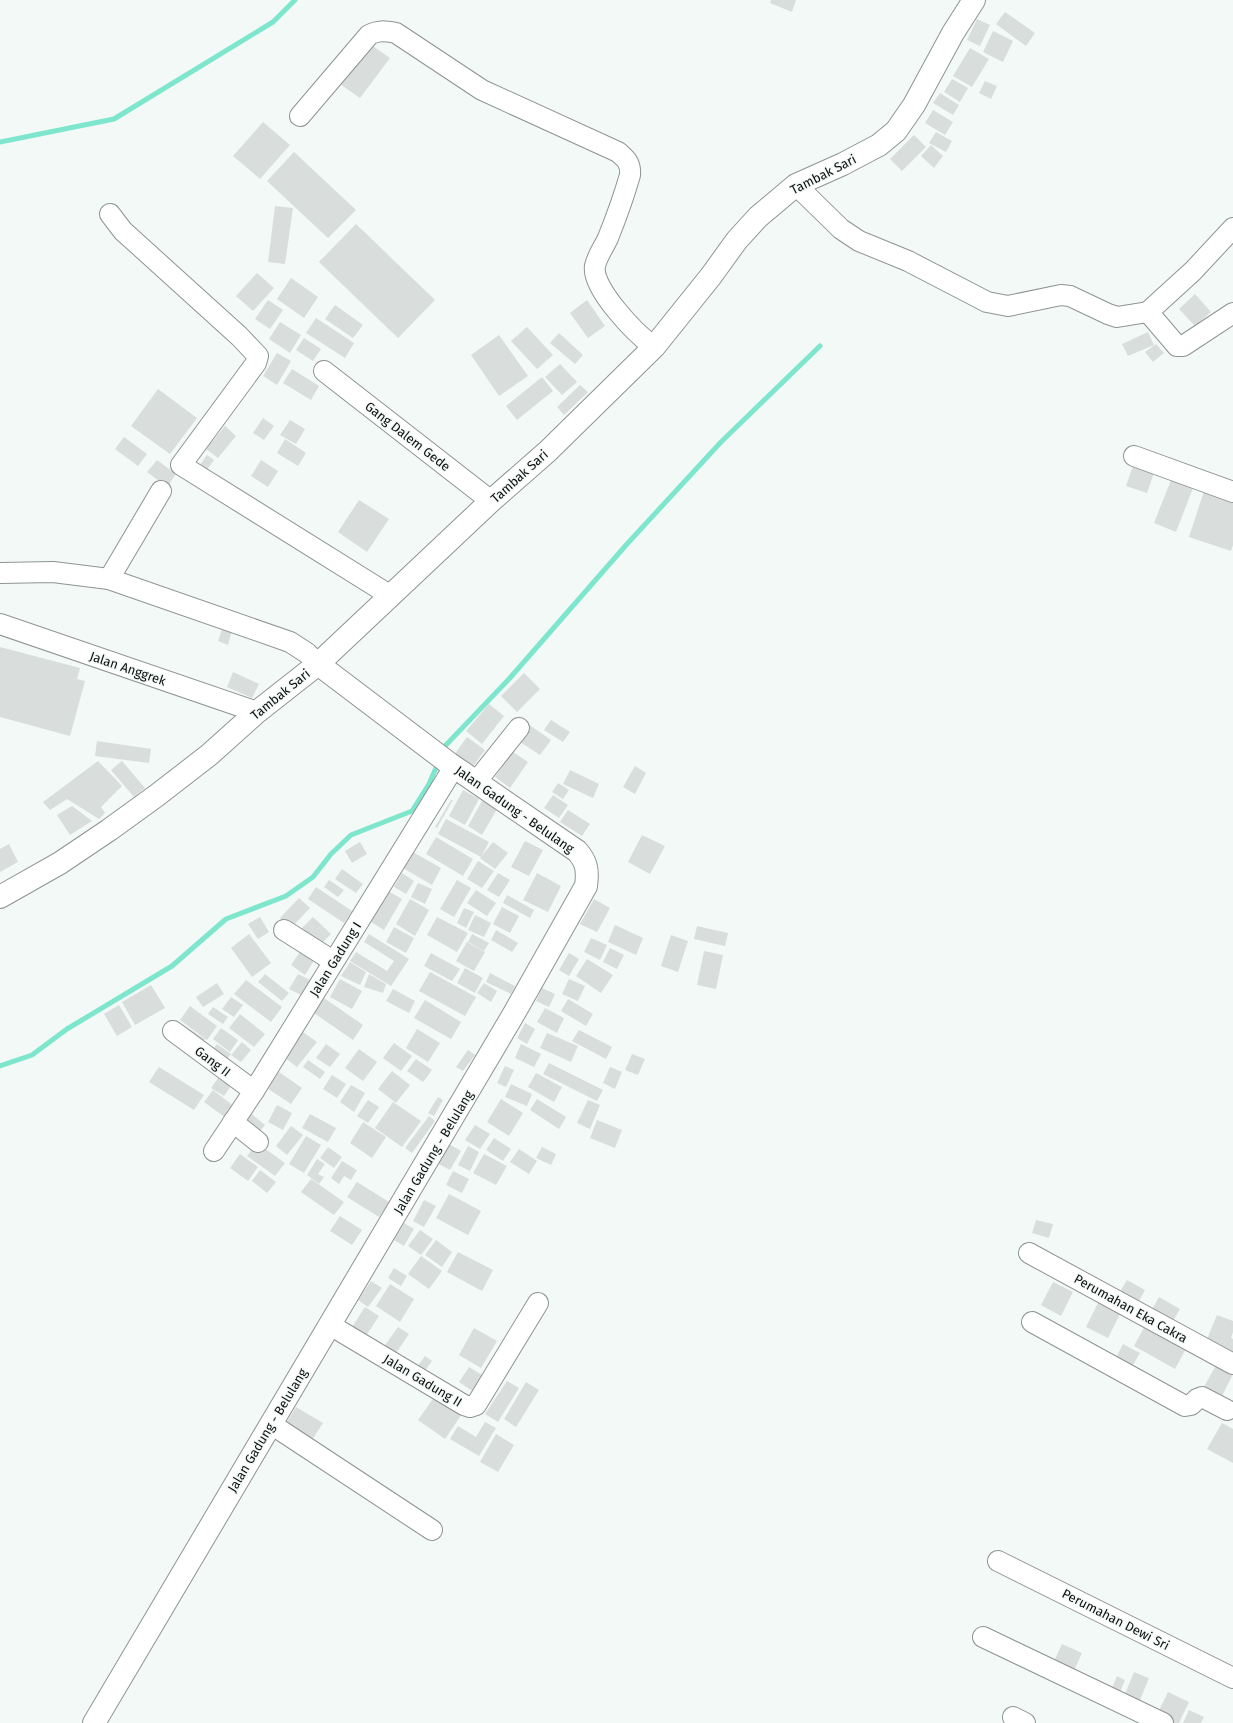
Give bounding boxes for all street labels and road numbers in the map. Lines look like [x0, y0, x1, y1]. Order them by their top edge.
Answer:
street label: Tambak Sari [788, 151, 859, 197]
street label: Gang Dalem Gede [362, 399, 453, 474]
street label: Tambak Sari [488, 447, 551, 506]
street label: Jalan Anggrek [88, 648, 168, 689]
street label: Tambak Sari [248, 666, 313, 723]
street label: Jalan Gadung - Belulang [452, 763, 577, 856]
street label: Jalan Gadung I [307, 919, 364, 999]
street label: Gang II [192, 1043, 233, 1080]
street label: Jalan Gadung - Belulang [391, 1088, 476, 1217]
street label: Perumahan Eka Cakra [1071, 1271, 1190, 1346]
street label: Jalan Gadung II [381, 1351, 465, 1410]
street label: Jalan Gadung - Belulang [225, 1366, 310, 1495]
street label: Perumahan Dewi Sri [1060, 1586, 1172, 1653]

